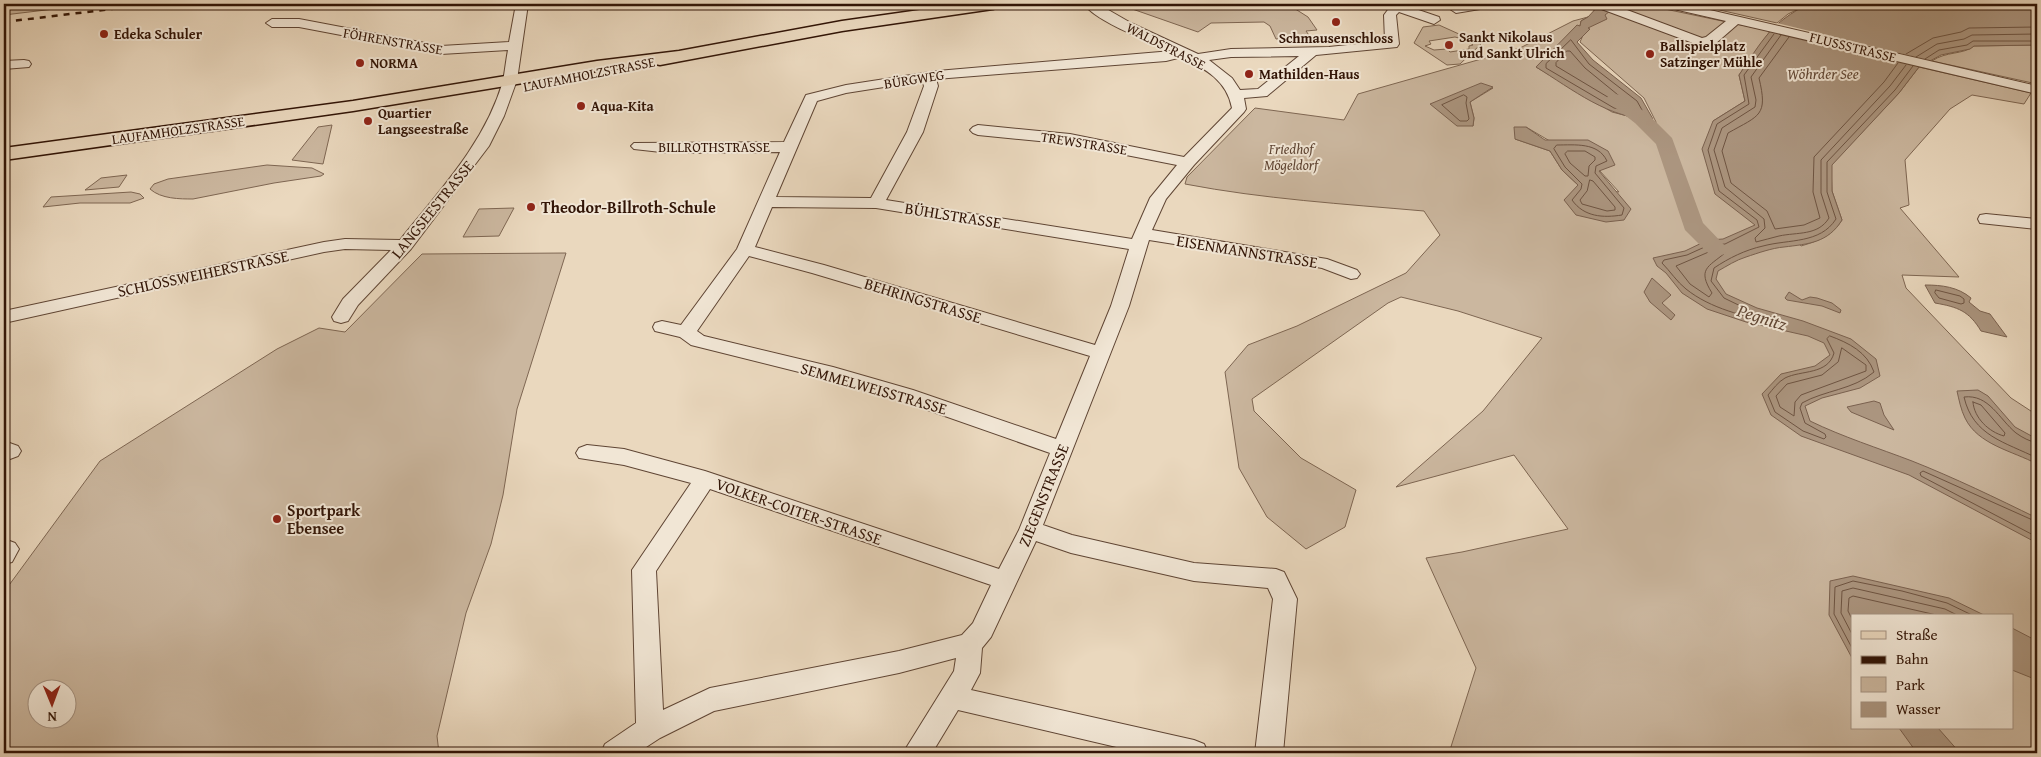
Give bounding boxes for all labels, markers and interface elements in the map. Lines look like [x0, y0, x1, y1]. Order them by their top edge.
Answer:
marker: Schmausenschloss [1330, 16, 1342, 28]
street label: WALDSTRASSE [1123, 17, 1209, 75]
street label: FÖHRENSTRASSE [342, 22, 444, 60]
place label: Edeka Schuler [114, 24, 203, 44]
place label: Sankt Nikolaus und Sankt Ulrich [1459, 27, 1565, 63]
street label: FLUSSSTRASSE [1808, 27, 1898, 67]
marker: Edeka Schuler [98, 28, 110, 40]
place label: Schmausenschloss [1279, 28, 1393, 48]
place label: Ballspielplatz Satzinger Mühle [1660, 36, 1763, 72]
marker: Sankt Nikolaus und Sankt Ulrich [1443, 39, 1455, 51]
marker: Ballspielplatz Satzinger Mühle [1644, 48, 1656, 60]
street label: LAUFAMHOLZSTRASSE [521, 51, 657, 97]
place label: NORMA [370, 53, 418, 73]
marker: NORMA [354, 57, 366, 69]
water label: Wöhrder See [1787, 63, 1859, 84]
street label: BÜRGWEG [882, 64, 946, 94]
place label: Mathilden-Haus [1259, 64, 1360, 84]
marker: Mathilden-Haus [1243, 68, 1255, 80]
place label: Aqua-Kita [591, 96, 655, 116]
marker: Aqua-Kita [575, 100, 587, 112]
place label: Quartier Langseestraße [378, 103, 469, 139]
street label: LAUFAMHOLZSTRASSE [110, 111, 246, 149]
marker: Quartier Langseestraße [362, 115, 374, 127]
street label: TREWSTRASSE [1040, 126, 1128, 160]
street label: BILLROTHSTRASSE [658, 137, 770, 157]
park label: Friedhof Mögeldorf [1264, 139, 1321, 175]
street label: LANGSEESTRASSE [385, 155, 479, 263]
place label: Theodor-Billroth-Schule [541, 195, 716, 219]
street label: BÜHLSTRASSE [903, 196, 1003, 234]
marker: Theodor-Billroth-Schule [525, 201, 537, 213]
street label: EISENMANNSTRASSE [1175, 228, 1319, 274]
street label: SCHLOSSWEIHERSTRASSE [115, 243, 291, 303]
street label: BEHRINGSTRASSE [862, 271, 984, 329]
water label: Pegnitz [1733, 296, 1790, 338]
street label: SEMMELWEISSTRASSE [798, 356, 950, 420]
street label: ZIEGENSTRASSE [1011, 440, 1075, 550]
street label: VOLKER-COITER-STRASSE [713, 471, 885, 551]
place label: Sportpark Ebensee [287, 498, 361, 540]
marker: Sportpark Ebensee [271, 513, 283, 525]
legend [1851, 614, 2014, 730]
text: Straße [1896, 624, 1938, 645]
text: Bahn [1896, 648, 1929, 669]
text: Park [1896, 674, 1925, 695]
north arrow [28, 680, 78, 730]
text: Wasser [1896, 698, 1940, 719]
text: N [47, 707, 57, 727]

